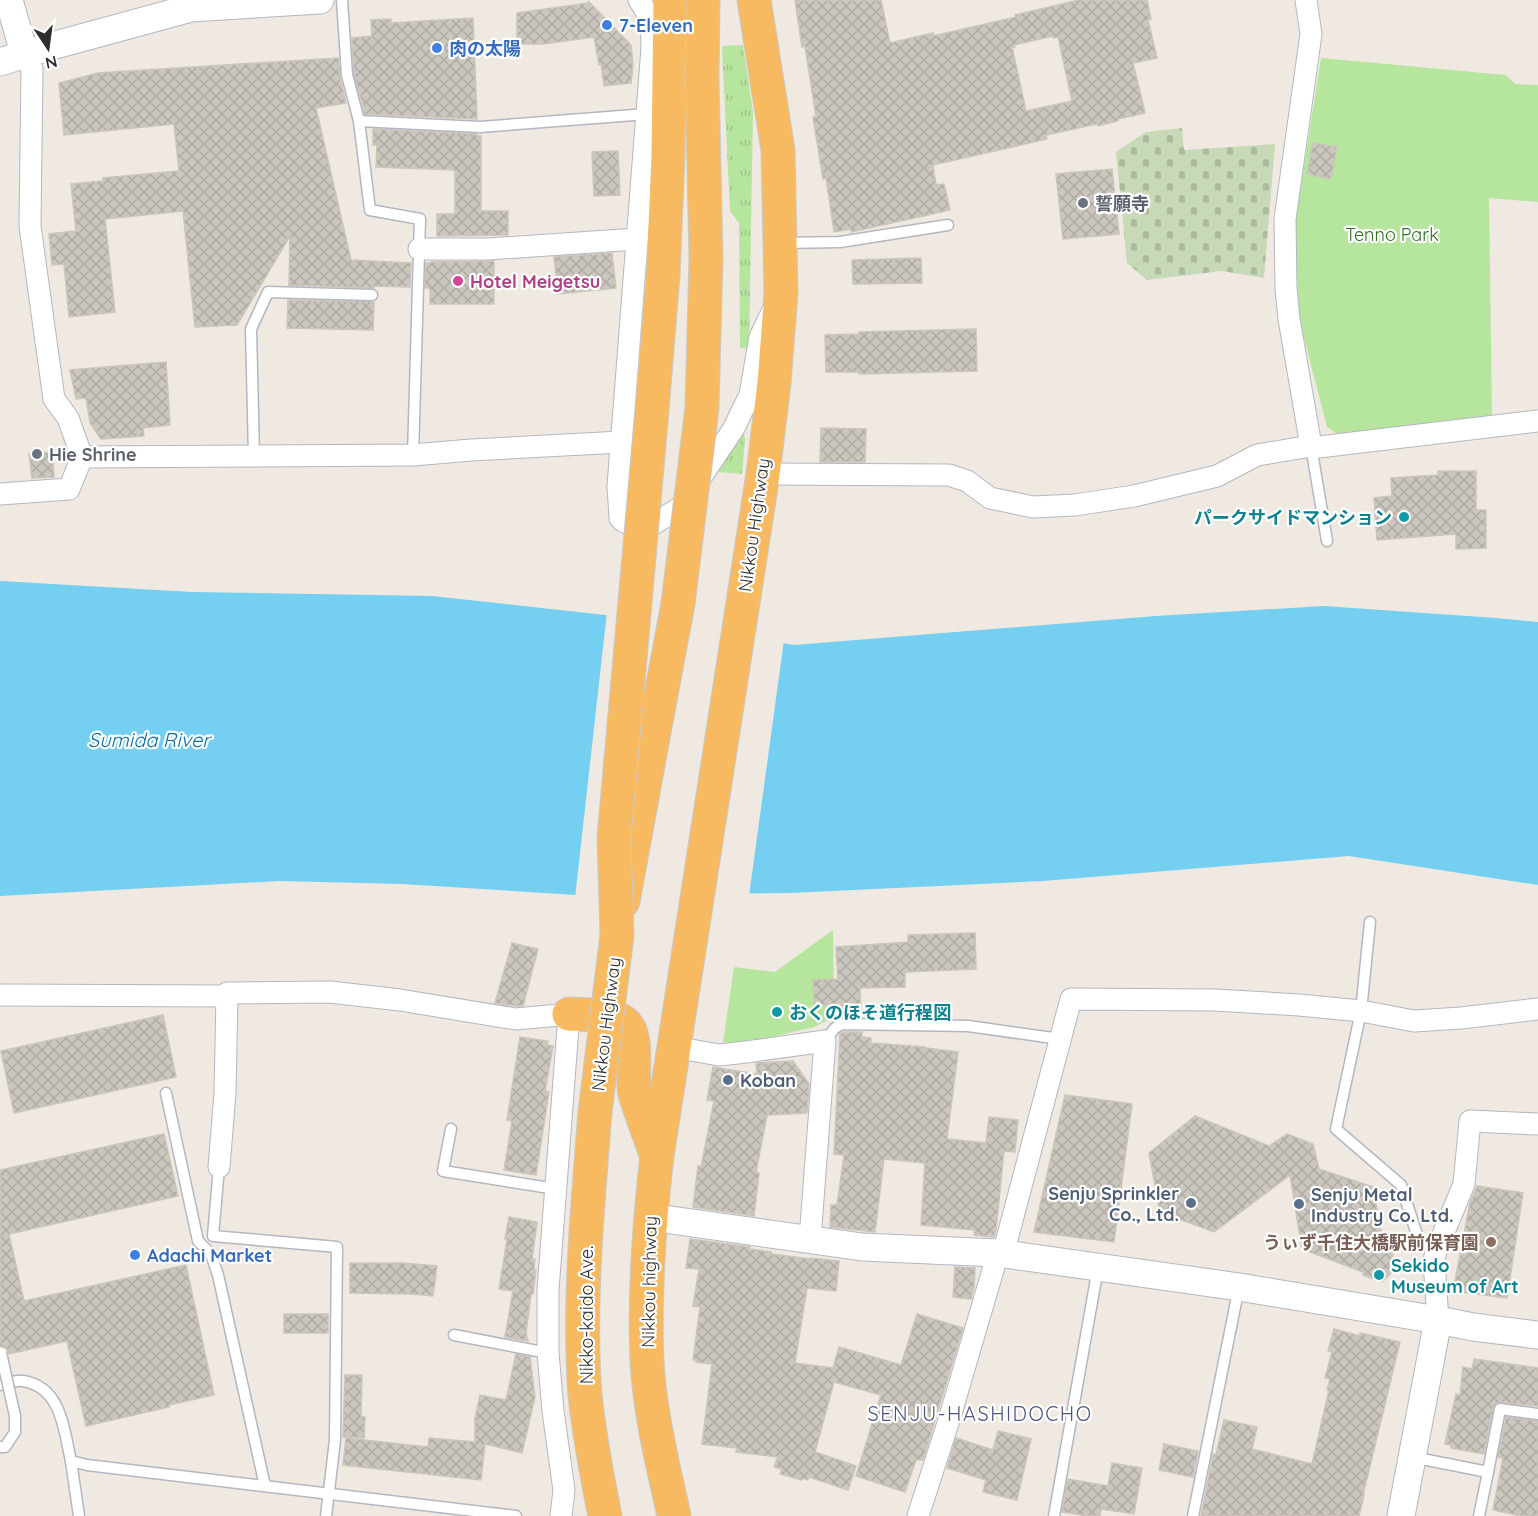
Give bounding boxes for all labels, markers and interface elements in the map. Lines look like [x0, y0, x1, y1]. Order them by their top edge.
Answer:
place label: 7-Eleven [619, 14, 693, 37]
north arrow [18, 18, 78, 78]
marker: 7-Eleven [600, 18, 614, 32]
place label: 肉の太陽 [449, 37, 521, 60]
marker: 肉の太陽 [430, 41, 444, 55]
text: N [43, 52, 59, 74]
place label: 誓願寺 [1095, 192, 1149, 215]
marker: 誓願寺 [1076, 196, 1090, 210]
park label: Tenno Park [1345, 223, 1439, 246]
place label: Hotel Meigetsu [470, 270, 600, 293]
marker: Hotel Meigetsu [451, 274, 465, 288]
place label: Hie Shrine [49, 443, 137, 466]
marker: Hie Shrine [30, 447, 44, 461]
street label: Nikkou Highway [733, 457, 775, 593]
place label: パークサイドマンション [1194, 506, 1392, 529]
marker: パークサイドマンション [1397, 510, 1411, 524]
water label: Sumida River [88, 727, 212, 752]
street label: Nikkou Highway [586, 956, 626, 1092]
place label: おくのほそ道行程図 [789, 1001, 951, 1024]
marker: おくのほそ道行程図 [770, 1005, 784, 1019]
place label: Koban [740, 1069, 796, 1092]
marker: Koban [721, 1073, 735, 1087]
place label: Senju Sprinkler Co., Ltd. [1048, 1182, 1179, 1226]
place label: Senju Metal Industry Co. Ltd. [1311, 1183, 1453, 1227]
marker: Senju Sprinkler Co., Ltd. [1184, 1196, 1198, 1210]
marker: Senju Metal Industry Co. Ltd. [1292, 1197, 1306, 1211]
street label: Nikkou highway [636, 1216, 662, 1348]
place label: うぃず千住大橋駅前保育園 [1263, 1231, 1479, 1254]
marker: うぃず千住大橋駅前保育園 [1484, 1235, 1498, 1249]
place label: Adachi Market [147, 1244, 272, 1267]
street label: Nikko-kaido Ave. [575, 1246, 598, 1384]
marker: Adachi Market [128, 1248, 142, 1262]
place label: Sekido Museum of Art [1391, 1254, 1519, 1298]
marker: Sekido Museum of Art [1372, 1268, 1386, 1282]
district label: SENJU-HASHIDOCHO [867, 1401, 1093, 1426]

